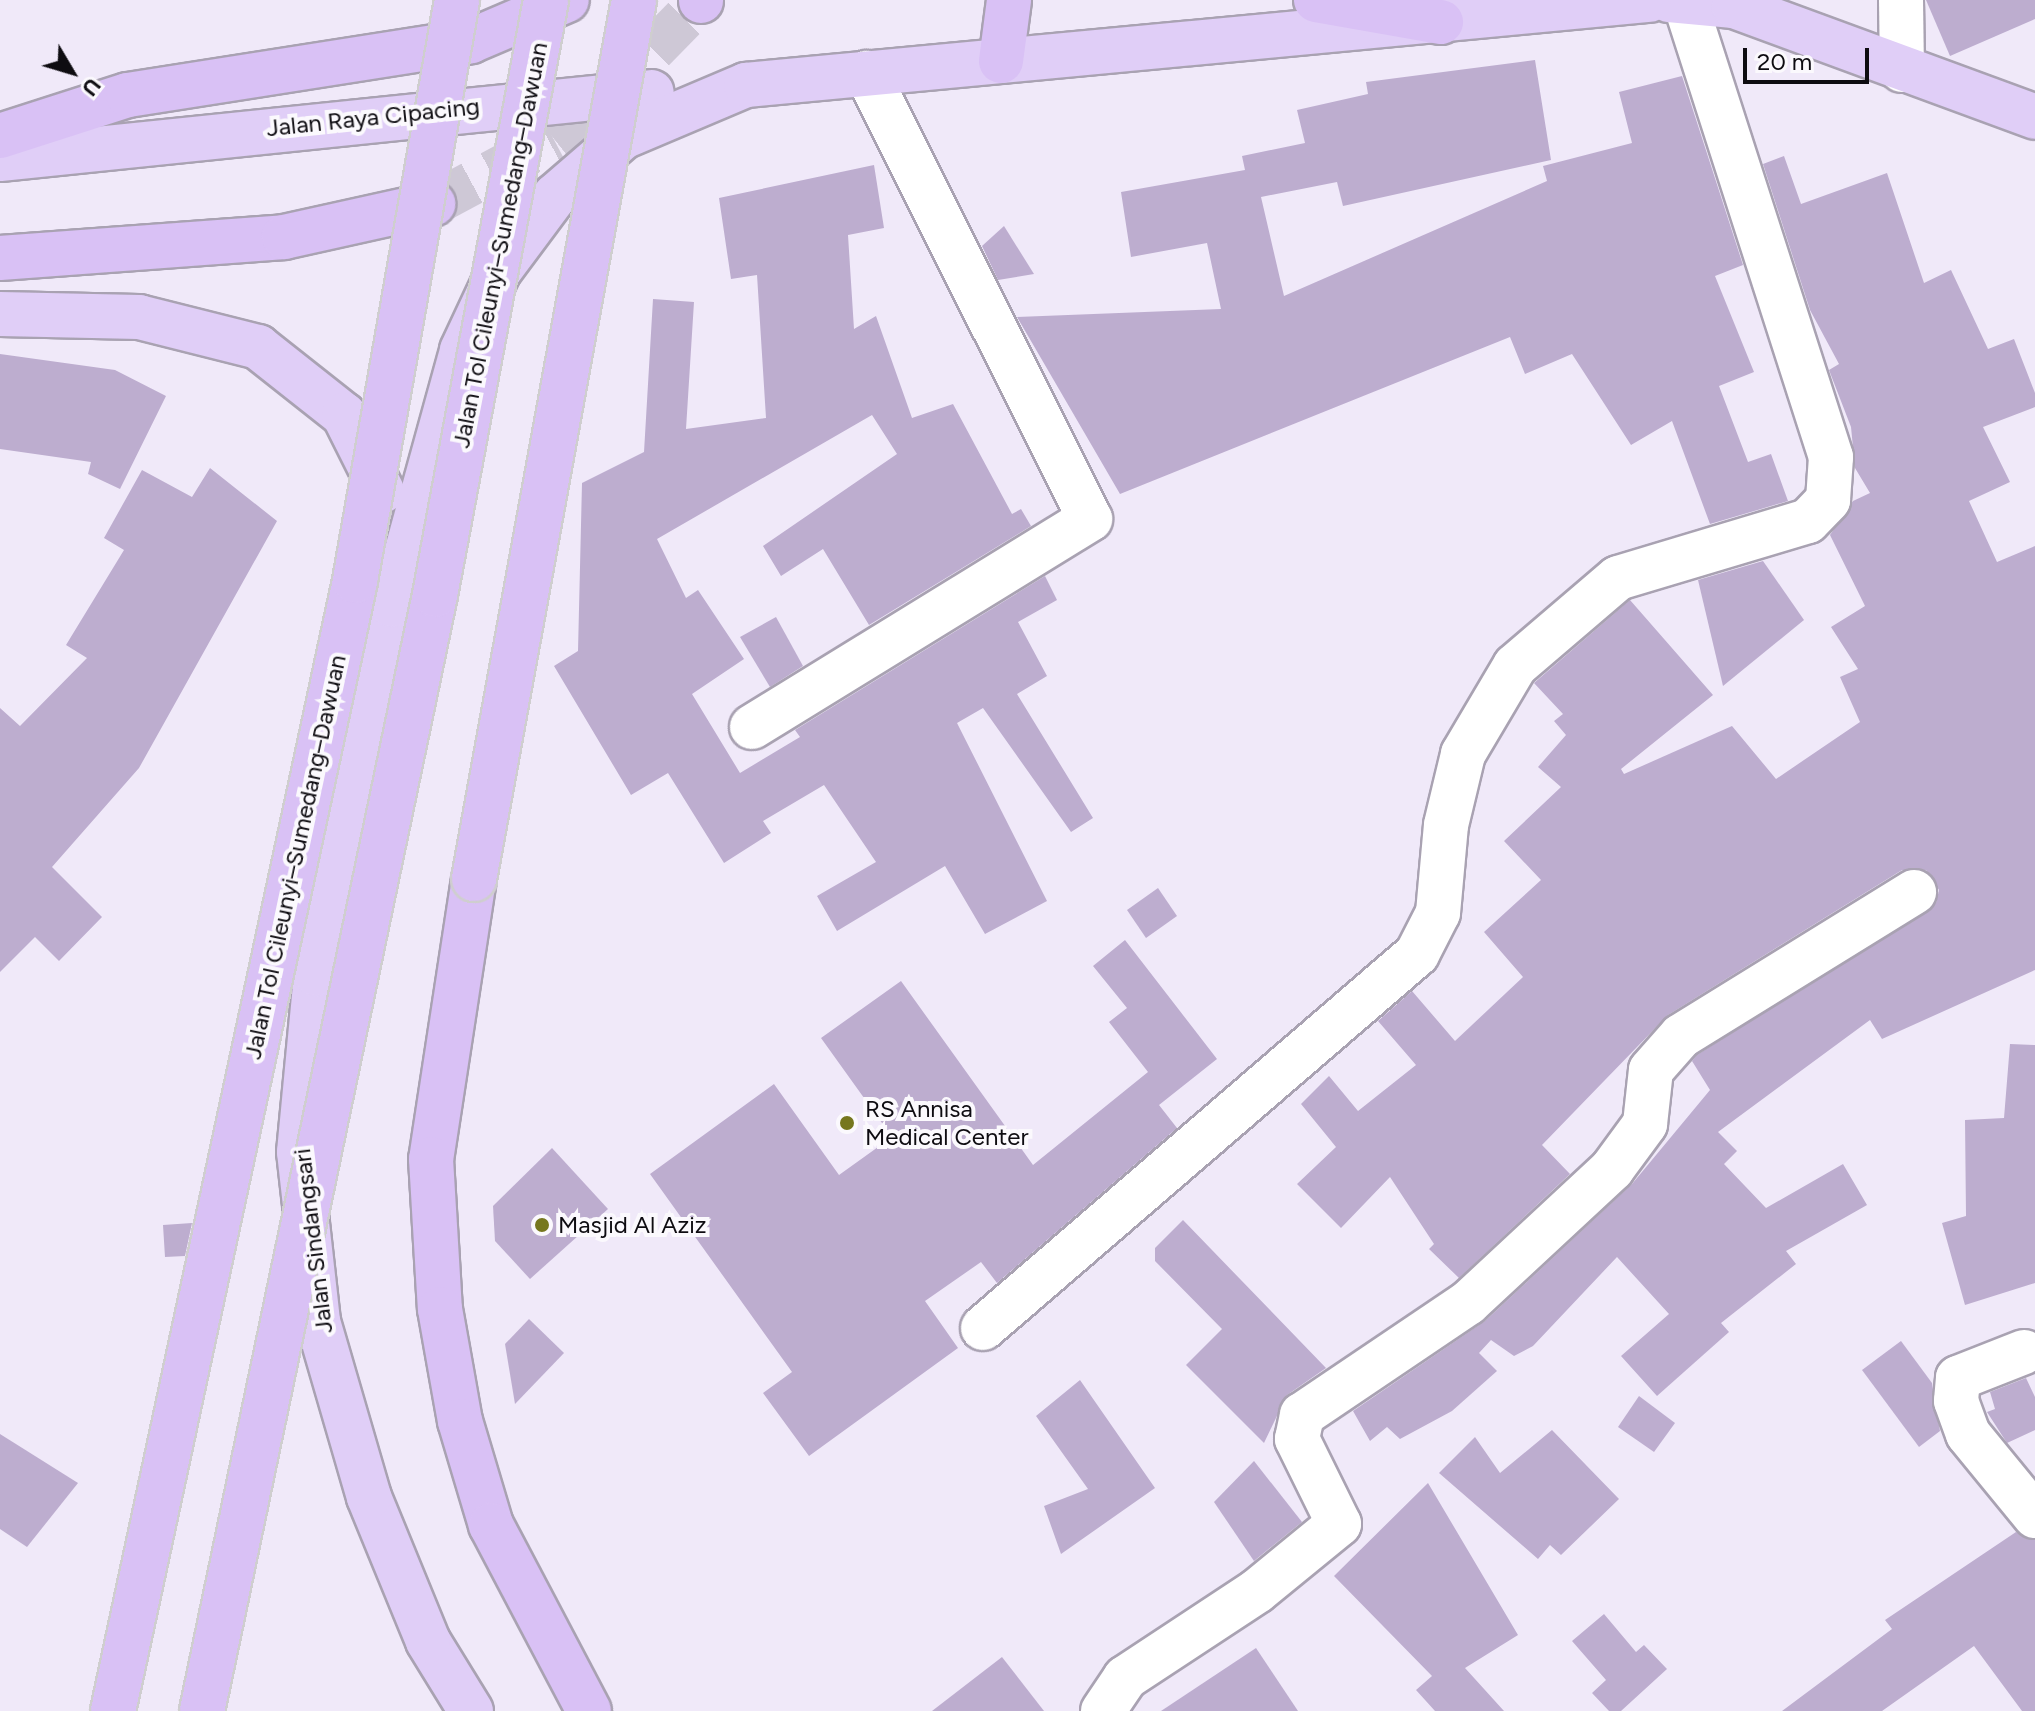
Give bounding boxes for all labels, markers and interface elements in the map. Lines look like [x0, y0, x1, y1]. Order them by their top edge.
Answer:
north arrow [32, 32, 112, 112]
scale bar [1747, 32, 1873, 82]
street label: Jalan Tol Cileunyi–Sumedang–Dawuan [446, 40, 554, 450]
text: 20 m [1757, 47, 1812, 76]
text: U [76, 73, 107, 102]
street label: Jalan Raya Cipacing [265, 91, 481, 143]
street label: Jalan Tol Cileunyi–Sumedang–Dawuan [238, 652, 352, 1062]
place label: RS Annisa Medical Center [865, 1095, 1028, 1151]
marker: RS Annisa Medical Center [836, 1112, 858, 1134]
street label: Jalan Sindangsari [287, 1147, 339, 1335]
place label: Masjid Al Aziz [558, 1211, 707, 1239]
marker: Masjid Al Aziz [533, 1216, 551, 1234]

